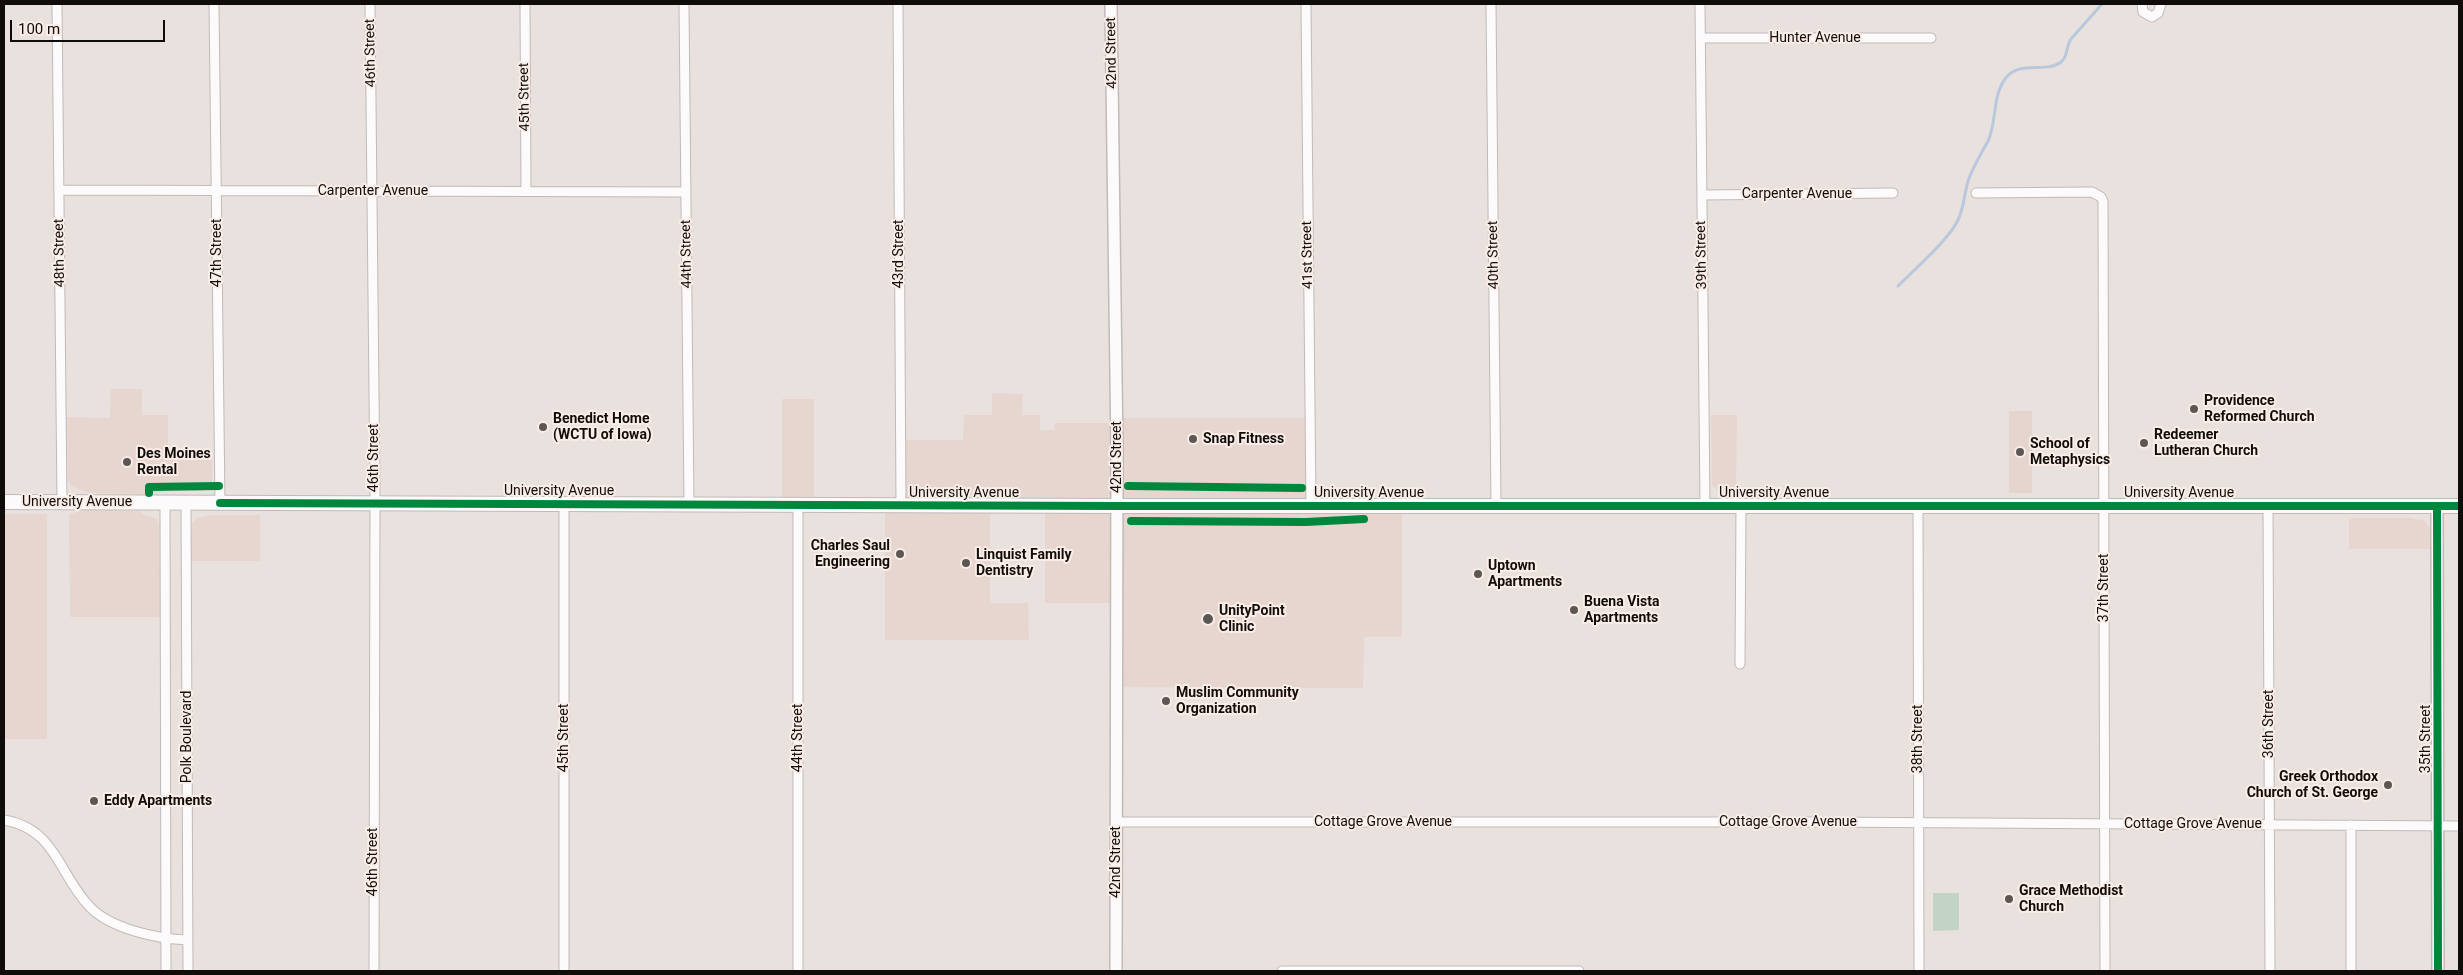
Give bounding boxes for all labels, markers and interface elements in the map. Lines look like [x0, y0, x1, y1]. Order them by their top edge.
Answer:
scale bar [12, 10, 168, 42]
street label: 42nd Street [1103, 17, 1121, 89]
street label: 46th Street [362, 19, 380, 87]
text: 100 m [18, 20, 60, 38]
street label: Hunter Avenue [1769, 30, 1861, 46]
street label: 45th Street [516, 63, 534, 131]
street label: Carpenter Avenue [318, 183, 428, 199]
street label: Carpenter Avenue [1742, 186, 1852, 202]
street label: 48th Street [51, 219, 69, 287]
street label: 47th Street [209, 219, 225, 287]
street label: 44th Street [678, 220, 696, 288]
street label: 43rd Street [891, 220, 907, 288]
street label: 41st Street [1299, 221, 1317, 289]
street label: 40th Street [1485, 221, 1503, 289]
street label: 39th Street [1693, 221, 1711, 289]
place label: Providence Reformed Church [2204, 393, 2315, 426]
marker: Providence Reformed Church [2188, 403, 2200, 415]
place label: Benedict Home (WCTU of Iowa) [553, 411, 652, 444]
marker: Benedict Home (WCTU of Iowa) [537, 421, 549, 433]
street label: 42nd Street [1109, 421, 1125, 493]
street label: 46th Street [366, 424, 382, 492]
place label: Redeemer Lutheran Church [2154, 427, 2258, 460]
place label: Snap Fitness [1203, 431, 1284, 447]
marker: Snap Fitness [1187, 433, 1199, 445]
place label: School of Metaphysics [2030, 436, 2110, 468]
marker: Redeemer Lutheran Church [2138, 437, 2150, 449]
place label: Des Moines Rental [137, 446, 211, 478]
marker: School of Metaphysics [2014, 446, 2026, 458]
marker: Des Moines Rental [121, 456, 133, 468]
street label: University Avenue [504, 483, 614, 499]
street label: University Avenue [909, 485, 1019, 501]
street label: University Avenue [1314, 485, 1424, 501]
street label: University Avenue [1719, 485, 1829, 501]
street label: University Avenue [2124, 485, 2234, 501]
street label: University Avenue [22, 494, 132, 510]
place label: Charles Saul Engineering [811, 538, 890, 570]
place label: Linquist Family Dentistry [976, 547, 1072, 580]
marker: Charles Saul Engineering [894, 548, 906, 560]
street label: 37th Street [2096, 554, 2112, 622]
marker: Linquist Family Dentistry [960, 557, 972, 569]
place label: Uptown Apartments [1488, 558, 1562, 590]
marker: Uptown Apartments [1472, 568, 1484, 580]
place label: Buena Vista Apartments [1584, 594, 1659, 626]
place label: UnityPoint Clinic [1219, 603, 1285, 636]
marker: Buena Vista Apartments [1568, 604, 1580, 616]
marker: UnityPoint Clinic [1201, 612, 1215, 626]
place label: Muslim Community Organization [1176, 685, 1299, 718]
street label: 36th Street [2261, 690, 2277, 758]
street label: Polk Boulevard [179, 691, 195, 783]
marker: Muslim Community Organization [1160, 695, 1172, 707]
street label: 45th Street [556, 704, 572, 772]
street label: 44th Street [790, 704, 806, 772]
street label: 38th Street [1910, 705, 1926, 773]
street label: 35th Street [2418, 705, 2434, 773]
place label: Greek Orthodox Church of St. George [2247, 769, 2378, 802]
marker: Greek Orthodox Church of St. George [2382, 779, 2394, 791]
place label: Eddy Apartments [104, 793, 212, 809]
marker: Eddy Apartments [88, 795, 100, 807]
street label: Cottage Grove Avenue [1314, 814, 1452, 830]
street label: Cottage Grove Avenue [1719, 814, 1857, 830]
street label: Cottage Grove Avenue [2124, 816, 2262, 832]
street label: 42nd Street [1108, 826, 1124, 898]
street label: 46th Street [365, 828, 381, 896]
place label: Grace Methodist Church [2019, 883, 2123, 916]
marker: Grace Methodist Church [2003, 893, 2015, 905]

